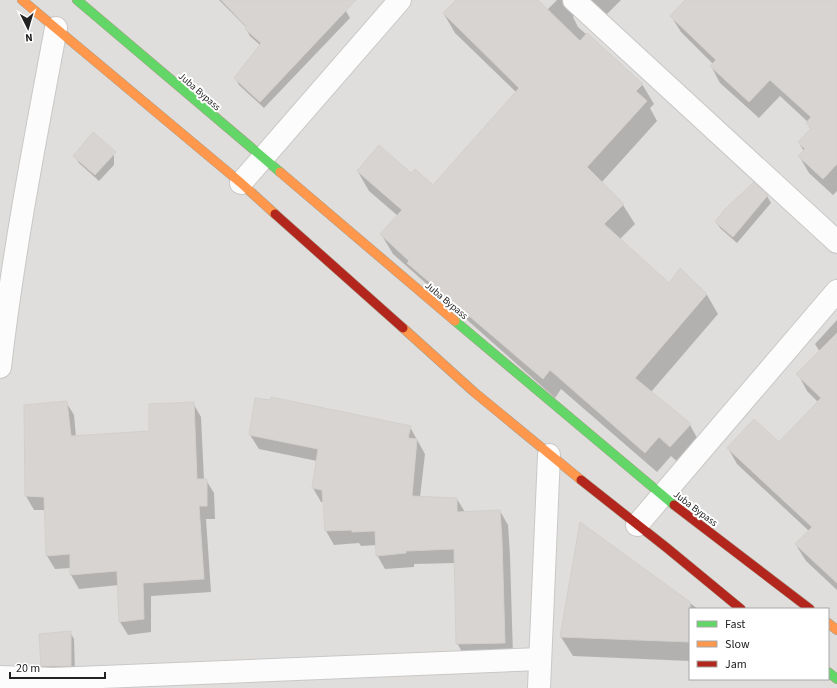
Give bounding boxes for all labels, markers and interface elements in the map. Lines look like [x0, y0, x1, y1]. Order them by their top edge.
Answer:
north arrow [8, 8, 48, 48]
text: N [25, 30, 33, 45]
street label: Juba Bypass [175, 69, 224, 114]
street label: Juba Bypass [422, 279, 471, 323]
street label: Juba Bypass [670, 488, 720, 530]
legend [689, 608, 829, 680]
text: Fast [725, 616, 745, 633]
text: Slow [725, 636, 750, 653]
scale bar [10, 654, 105, 680]
text: Jam [725, 656, 747, 673]
text: 20 m [16, 660, 40, 677]

